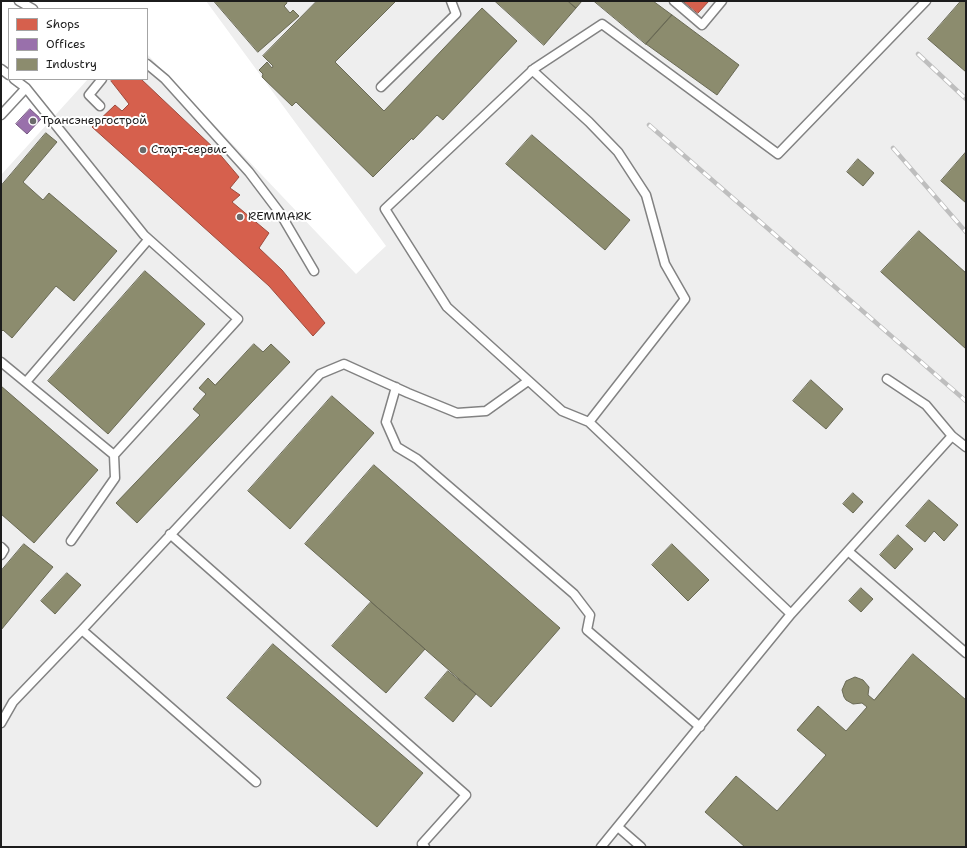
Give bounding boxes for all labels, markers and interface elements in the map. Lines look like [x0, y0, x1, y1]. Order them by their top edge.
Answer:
legend [8, 8, 148, 80]
text: Shops [46, 16, 80, 32]
text: Offices [46, 36, 86, 52]
text: Industry [46, 56, 97, 72]
place label: Трансэнергострой [41, 114, 147, 128]
marker: Трансэнергострой [28, 116, 38, 126]
place label: Старт-сервис [151, 143, 227, 157]
marker: Старт-сервис [138, 145, 148, 155]
place label: REMMARK [248, 210, 312, 224]
marker: REMMARK [235, 212, 245, 222]

